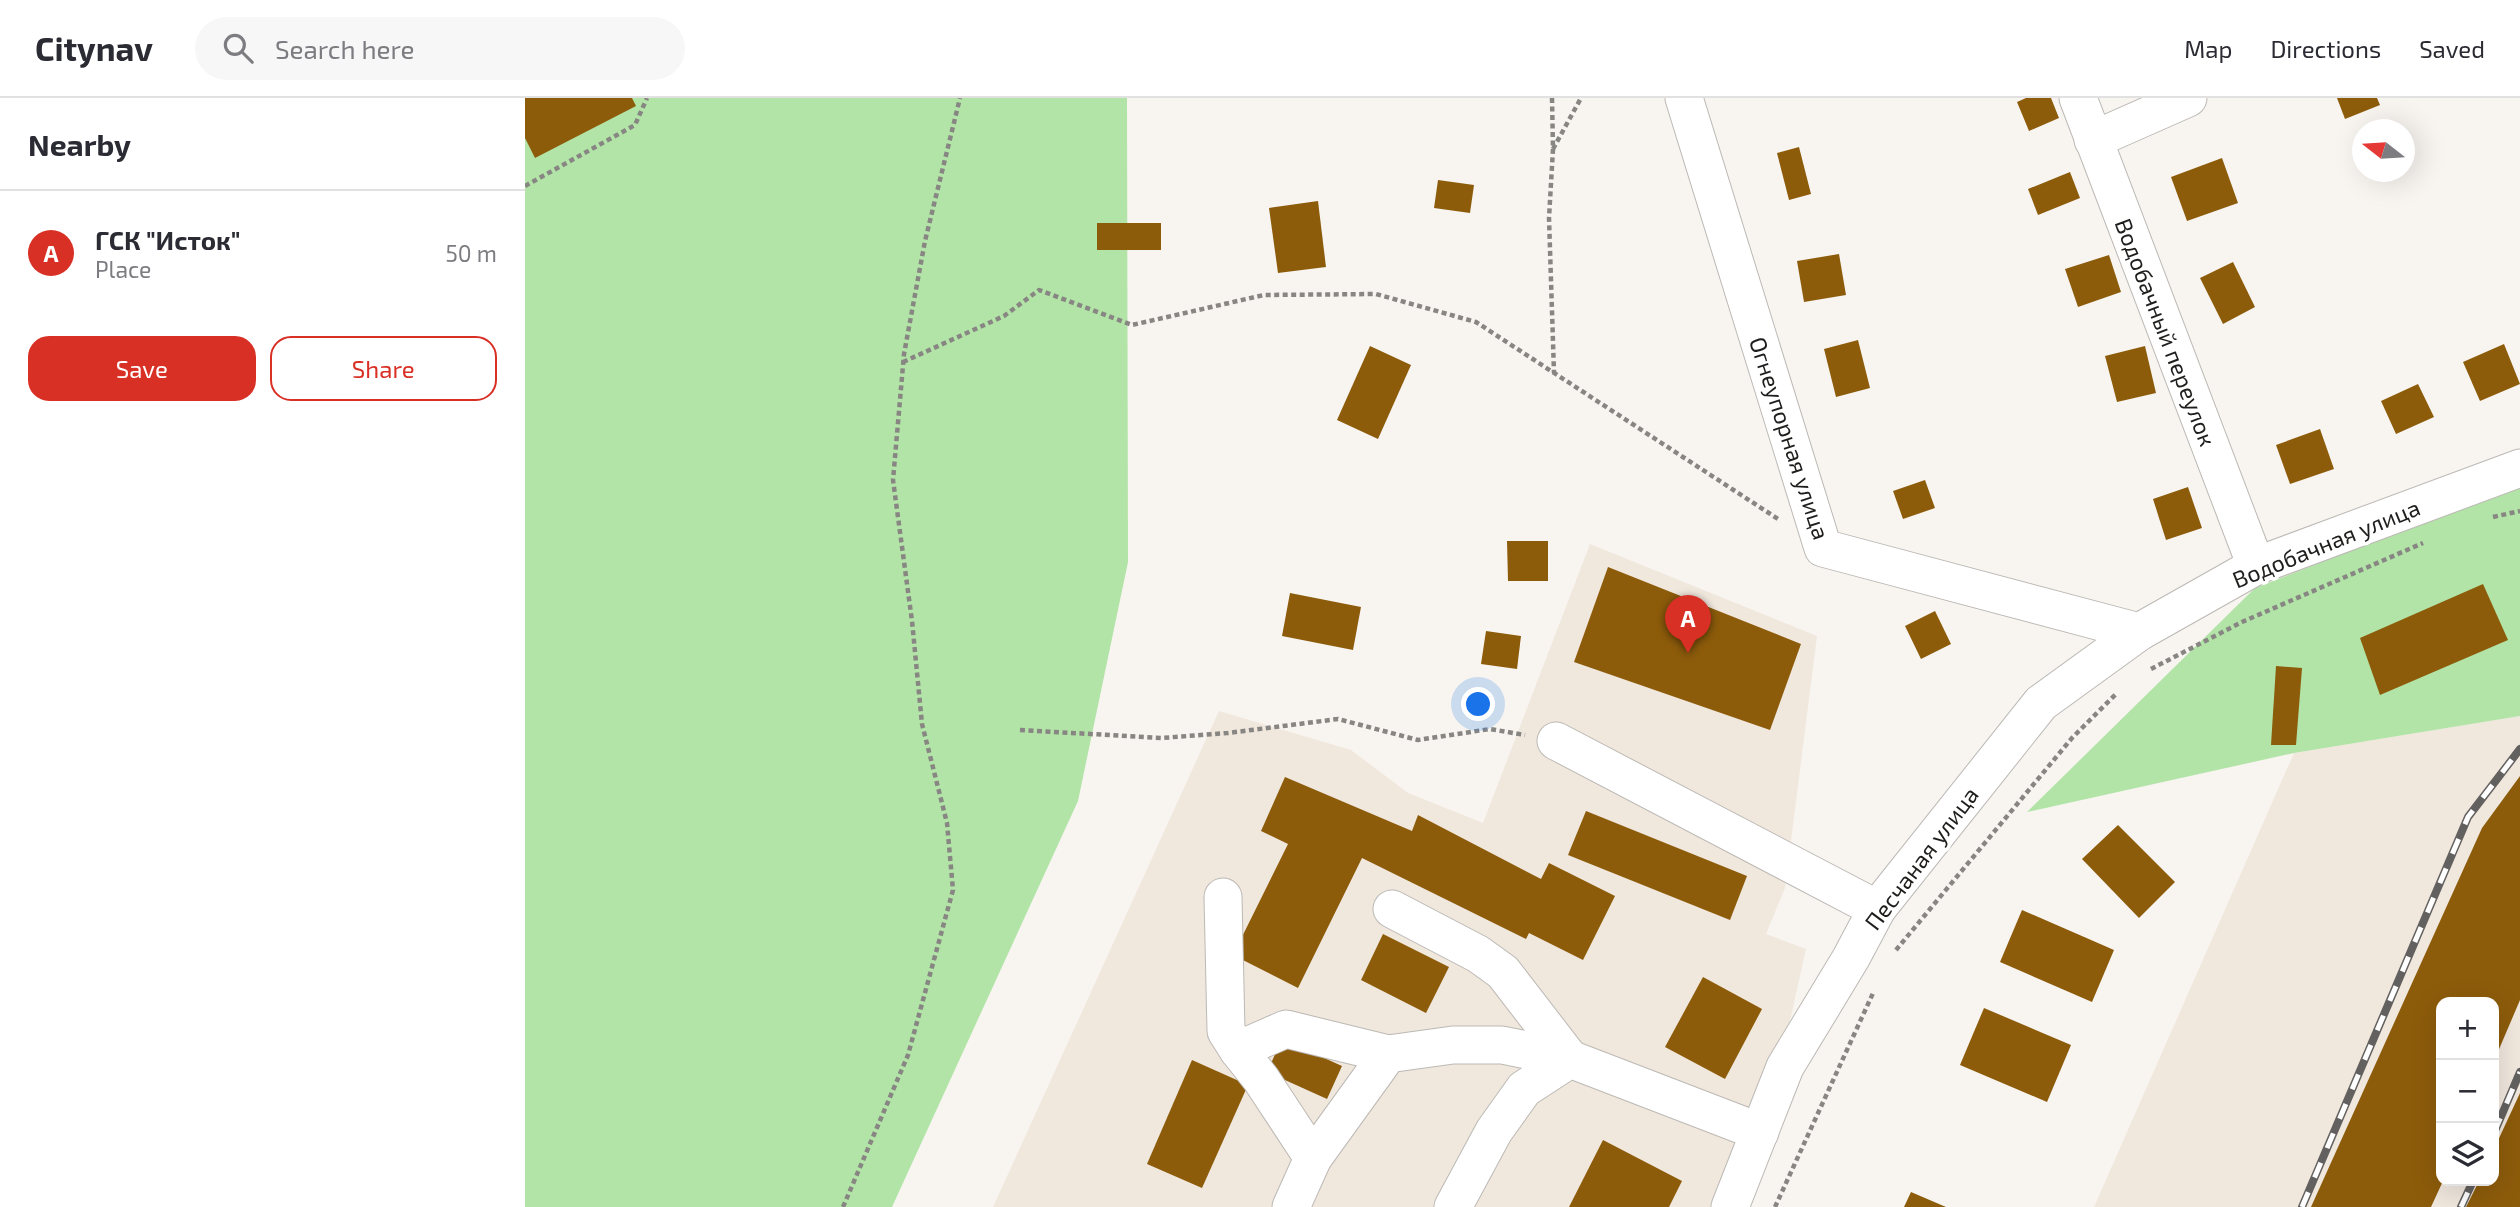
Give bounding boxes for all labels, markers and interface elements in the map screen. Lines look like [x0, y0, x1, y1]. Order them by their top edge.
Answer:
search box [195, 17, 685, 80]
text: Citynav [35, 28, 153, 68]
icon: search [219, 29, 257, 67]
text: Search here [275, 33, 415, 64]
text: Map [2184, 34, 2232, 63]
text: Directions [2270, 34, 2381, 63]
text: Saved [2419, 34, 2485, 63]
north arrow [2352, 119, 2415, 182]
text: Nearby [28, 126, 131, 162]
street label: Водобачный переулок [2109, 214, 2222, 450]
text: ГСК "Исток" [95, 224, 240, 255]
text: A [43, 239, 59, 267]
text: 50 m [446, 239, 497, 267]
text: Place [95, 255, 151, 283]
street label: Огнеупорная улица [1743, 333, 1836, 543]
button: Save [28, 336, 256, 401]
button: Share [270, 336, 497, 401]
street label: Водобачная улица [2228, 493, 2424, 594]
pin: A [1665, 595, 1711, 653]
your location [1461, 687, 1495, 721]
street label: Песчаная улица [1858, 781, 1985, 936]
map controls [2436, 997, 2499, 1186]
button: + [2436, 997, 2499, 1060]
button: − [2436, 1060, 2499, 1123]
button: layers [2436, 1123, 2499, 1186]

